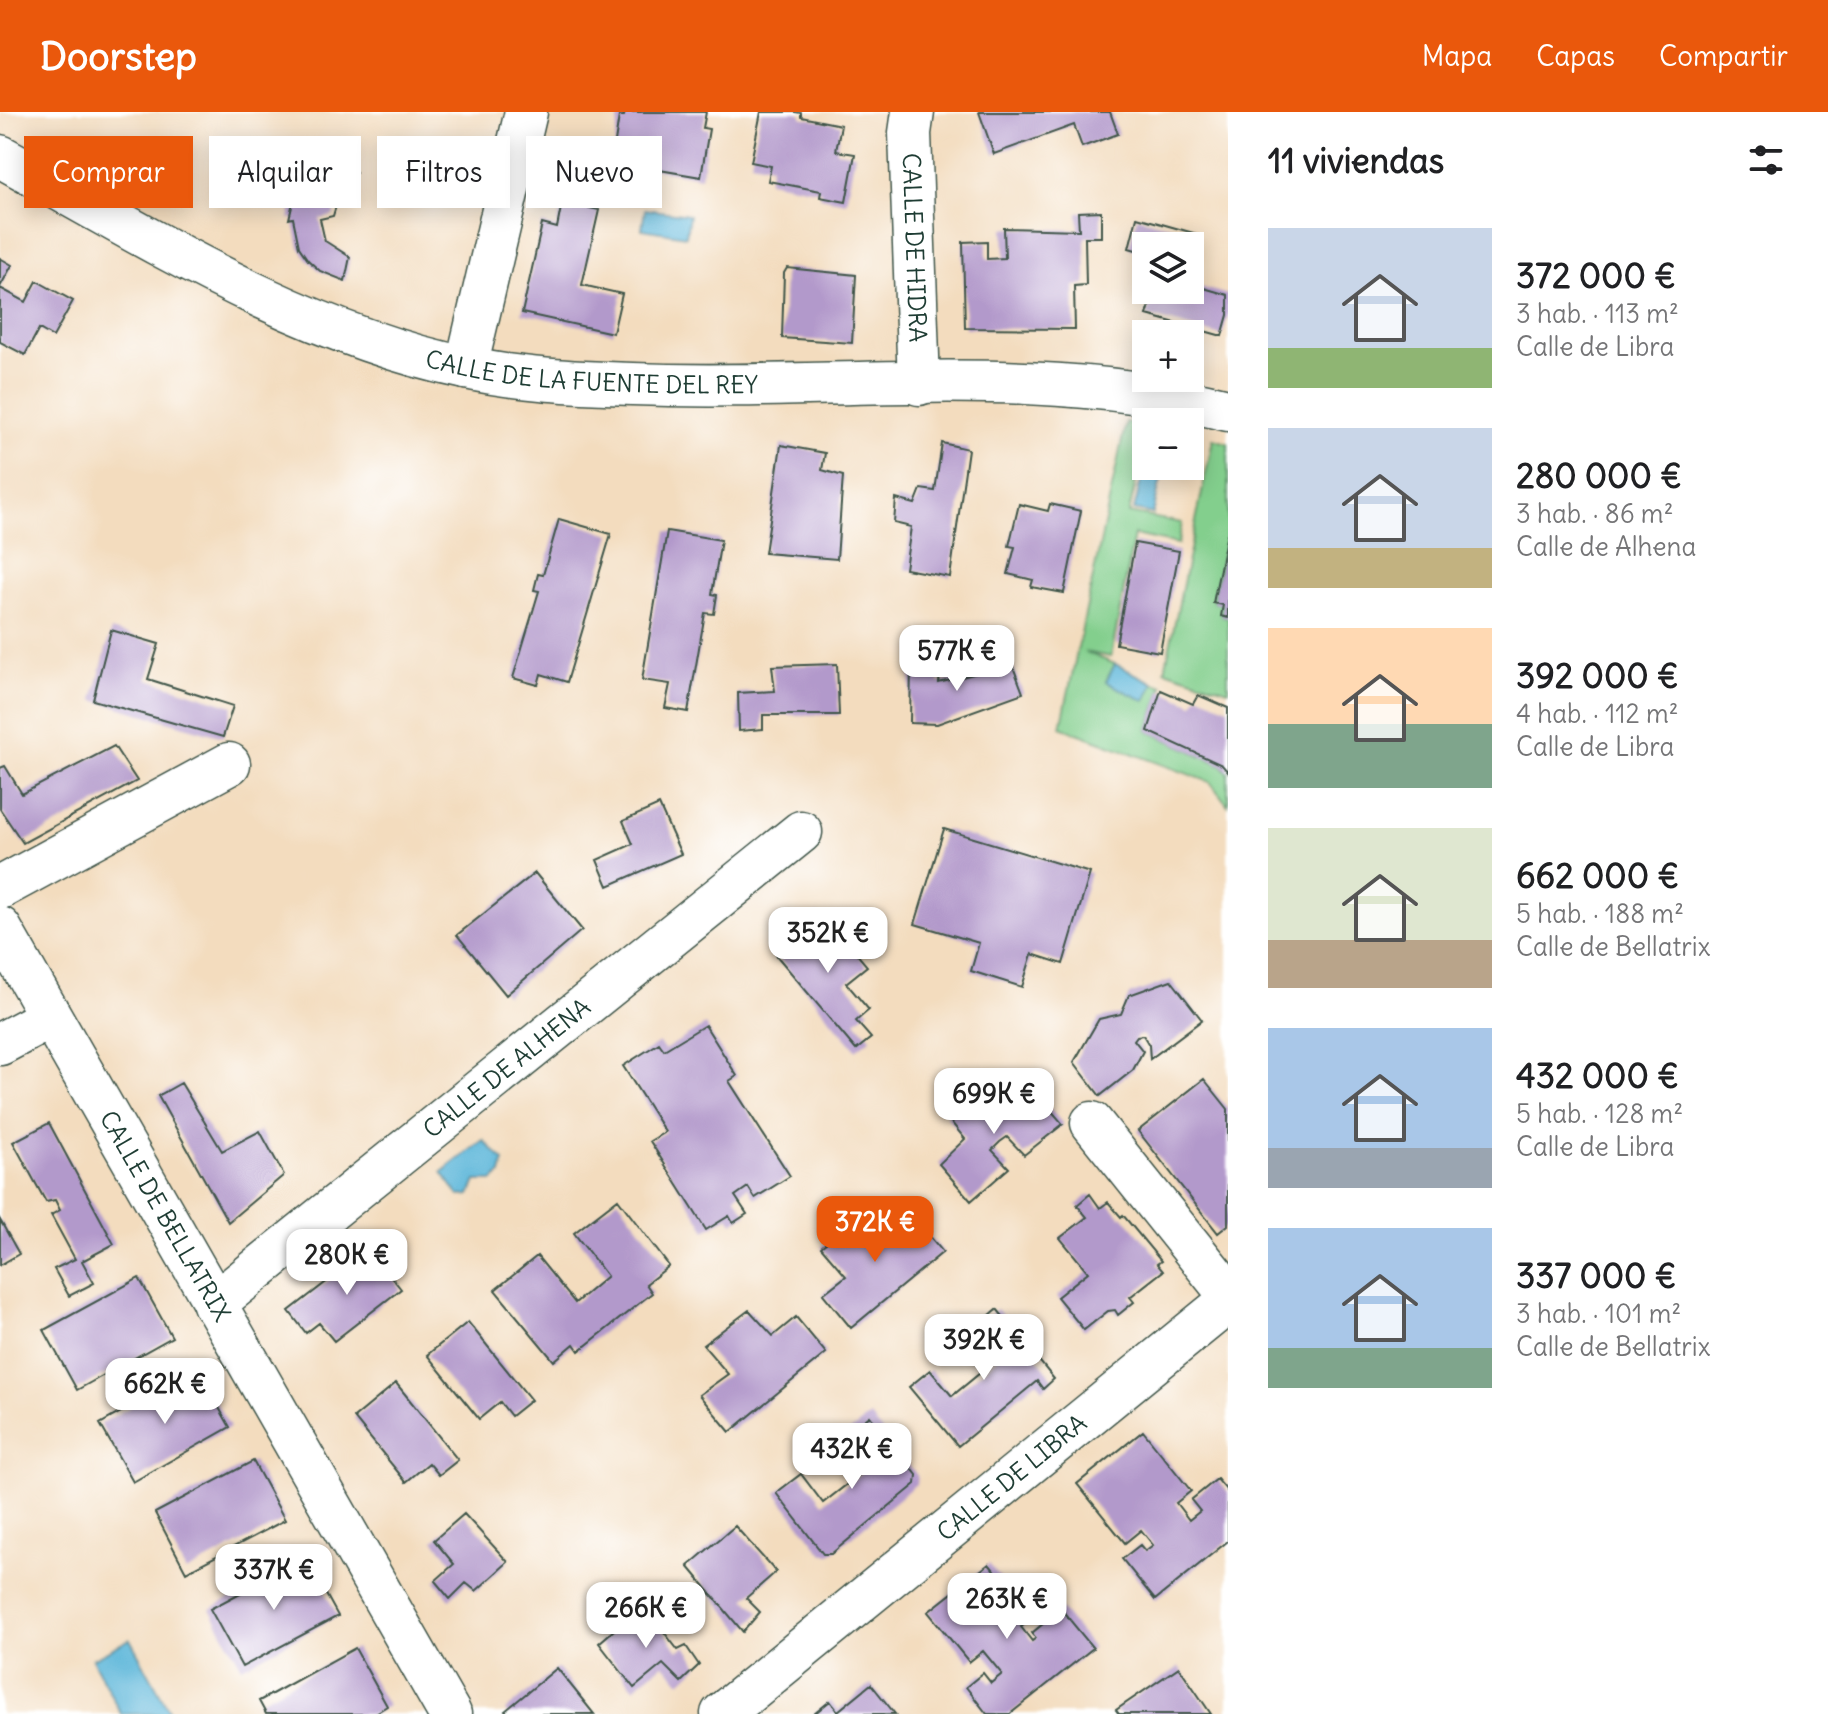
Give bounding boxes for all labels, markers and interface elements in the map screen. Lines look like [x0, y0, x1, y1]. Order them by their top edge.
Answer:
text: Doorstep [40, 33, 197, 80]
text: Mapa [1422, 38, 1492, 74]
text: Capas [1536, 38, 1615, 74]
text: Compartir [1659, 38, 1788, 74]
chip: Comprar [24, 136, 193, 208]
chip: Alquilar [209, 136, 361, 208]
chip: Filtros [377, 136, 510, 208]
chip: Nuevo [526, 136, 662, 208]
icon: filters [1744, 138, 1788, 182]
text: 11 viviendas [1268, 139, 1444, 182]
street label: CALLE DE HIDRA [897, 152, 933, 343]
map controls [1132, 232, 1204, 480]
button: layers [1132, 232, 1204, 304]
text: 372 000 € [1516, 254, 1676, 297]
icon: home [1332, 260, 1428, 356]
text: 3 hab. · 113 m² [1516, 297, 1679, 330]
button: + [1132, 320, 1204, 392]
text: Calle de Libra [1516, 330, 1674, 363]
street label: CALLE DE LA FUENTE DEL REY [423, 343, 758, 399]
button: − [1132, 408, 1204, 480]
text: 280 000 € [1516, 454, 1682, 497]
icon: home [1332, 460, 1428, 556]
text: 3 hab. · 86 m² [1516, 497, 1673, 530]
text: Calle de Alhena [1516, 530, 1696, 563]
pin: 577K € [892, 625, 1022, 693]
text: 577K € [917, 634, 997, 667]
text: 392 000 € [1516, 654, 1679, 697]
icon: home [1332, 660, 1428, 756]
text: 4 hab. · 112 m² [1516, 697, 1679, 730]
text: Calle de Libra [1516, 730, 1674, 763]
text: 662 000 € [1516, 854, 1679, 897]
icon: home [1332, 860, 1428, 956]
text: 5 hab. · 188 m² [1516, 897, 1684, 930]
pin: 352K € [763, 907, 893, 975]
text: 352K € [787, 916, 869, 949]
text: Calle de Bellatrix [1516, 930, 1710, 963]
street label: CALLE DE ALHENA [417, 991, 596, 1144]
text: 432 000 € [1516, 1054, 1679, 1097]
icon: home [1332, 1060, 1428, 1156]
pin: 699K € [929, 1068, 1059, 1136]
text: 699K € [952, 1077, 1036, 1110]
text: 5 hab. · 128 m² [1516, 1097, 1683, 1130]
street label: CALLE DE BELLATRIX [94, 1105, 238, 1326]
text: Calle de Libra [1516, 1130, 1674, 1163]
pin: 372K € [810, 1196, 940, 1264]
text: 372K € [835, 1205, 915, 1238]
pin: 280K € [282, 1229, 412, 1297]
text: 280K € [304, 1238, 390, 1271]
text: 337 000 € [1516, 1254, 1676, 1297]
icon: home [1332, 1260, 1428, 1356]
text: 3 hab. · 101 m² [1516, 1297, 1681, 1330]
pin: 392K € [919, 1314, 1049, 1382]
text: 392K € [943, 1323, 1025, 1356]
text: Calle de Bellatrix [1516, 1330, 1710, 1363]
pin: 662K € [100, 1358, 230, 1426]
text: 662K € [123, 1367, 207, 1400]
street label: CALLE DE LIBRA [931, 1407, 1092, 1547]
pin: 432K € [787, 1423, 917, 1491]
text: 432K € [810, 1432, 894, 1465]
pin: 337K € [209, 1544, 339, 1612]
text: 337K € [233, 1553, 315, 1586]
pin: 263K € [942, 1573, 1072, 1641]
pin: 266K € [581, 1582, 711, 1650]
text: 263K € [966, 1582, 1049, 1615]
text: 266K € [604, 1591, 688, 1624]

